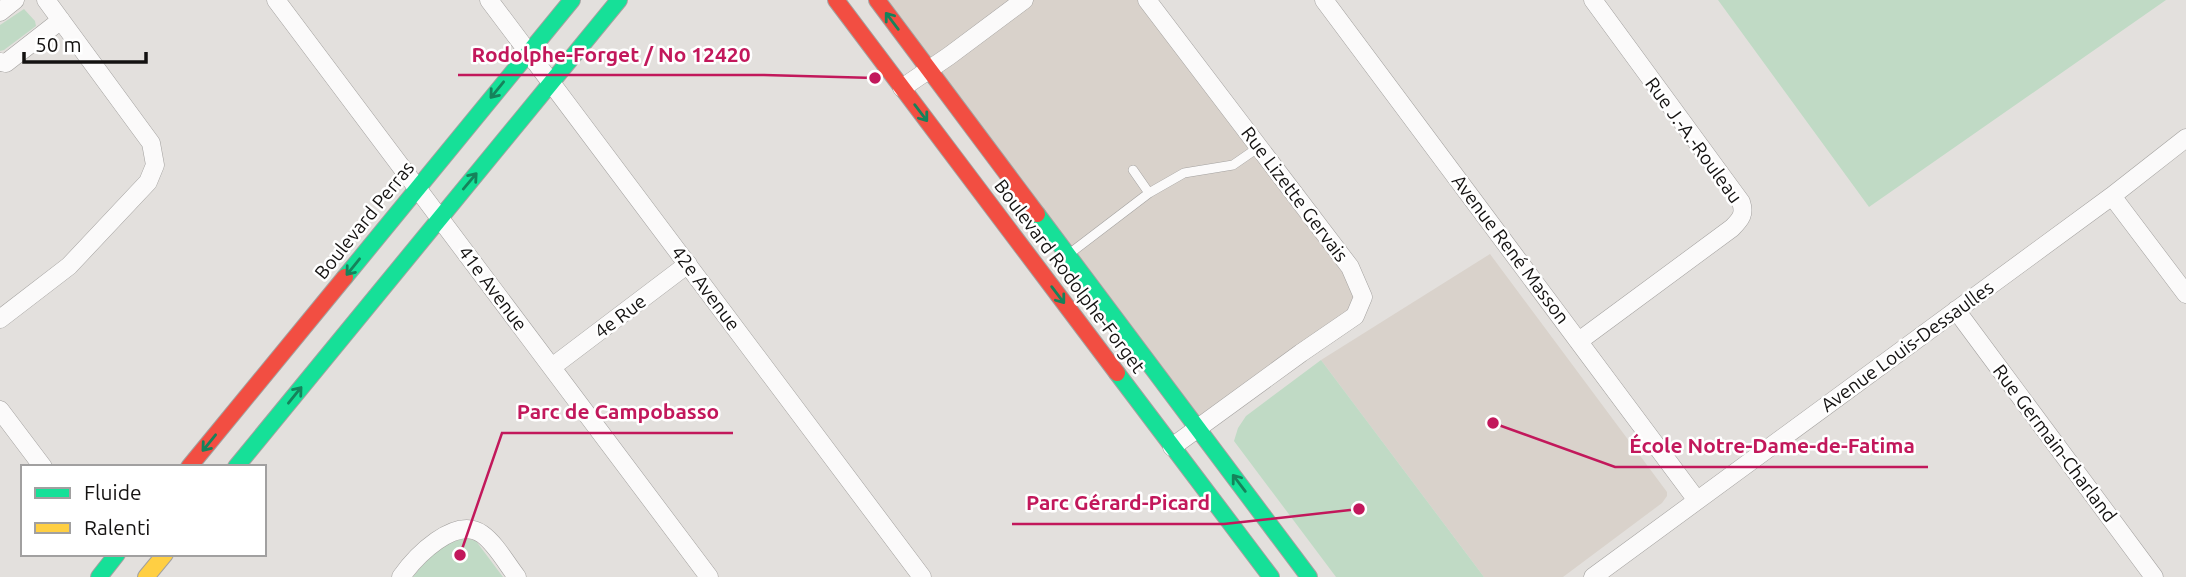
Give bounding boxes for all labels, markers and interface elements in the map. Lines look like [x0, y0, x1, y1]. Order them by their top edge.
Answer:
one-way arrow [885, 12, 900, 30]
scale bar [24, 21, 147, 65]
text: 50 m [35, 32, 82, 56]
callout: Rodolphe-Forget / No 12420 [458, 33, 764, 75]
text: Rodolphe-Forget / No 12420 [472, 42, 751, 66]
street label: Rue J.-A.-Rouleau [1641, 73, 1747, 207]
one-way arrow [489, 81, 504, 99]
one-way arrow [913, 104, 928, 122]
street label: Rue Lizette Gervais [1237, 122, 1353, 266]
street label: Boulevard Perras [310, 157, 418, 283]
street label: Avenue René Masson [1448, 170, 1574, 328]
one-way arrow [462, 172, 477, 190]
street label: Boulevard Rodolphe-Forget [990, 175, 1150, 377]
street label: 41e Avenue [454, 241, 532, 335]
street label: 42e Avenue [667, 241, 745, 335]
one-way arrow [346, 257, 361, 275]
street label: Avenue Louis-Dessaulles [1816, 276, 1998, 416]
one-way arrow [1050, 285, 1065, 304]
street label: 4e Rue [590, 290, 650, 342]
street label: Rue Germain-Charland [1989, 360, 2121, 526]
one-way arrow [287, 386, 303, 404]
callout: Parc de Campobasso [502, 391, 733, 433]
text: Parc de Campobasso [517, 399, 719, 423]
callout: École Notre-Dame-de-Fatima [1615, 425, 1928, 467]
one-way arrow [201, 433, 217, 451]
text: École Notre-Dame-de-Fatima [1629, 433, 1915, 457]
legend [21, 465, 266, 556]
one-way arrow [1231, 474, 1246, 493]
text: Fluide [84, 480, 142, 504]
callout: Parc Gérard-Picard [1012, 482, 1224, 524]
text: Parc Gérard-Picard [1026, 490, 1210, 514]
text: Ralenti [84, 515, 150, 539]

